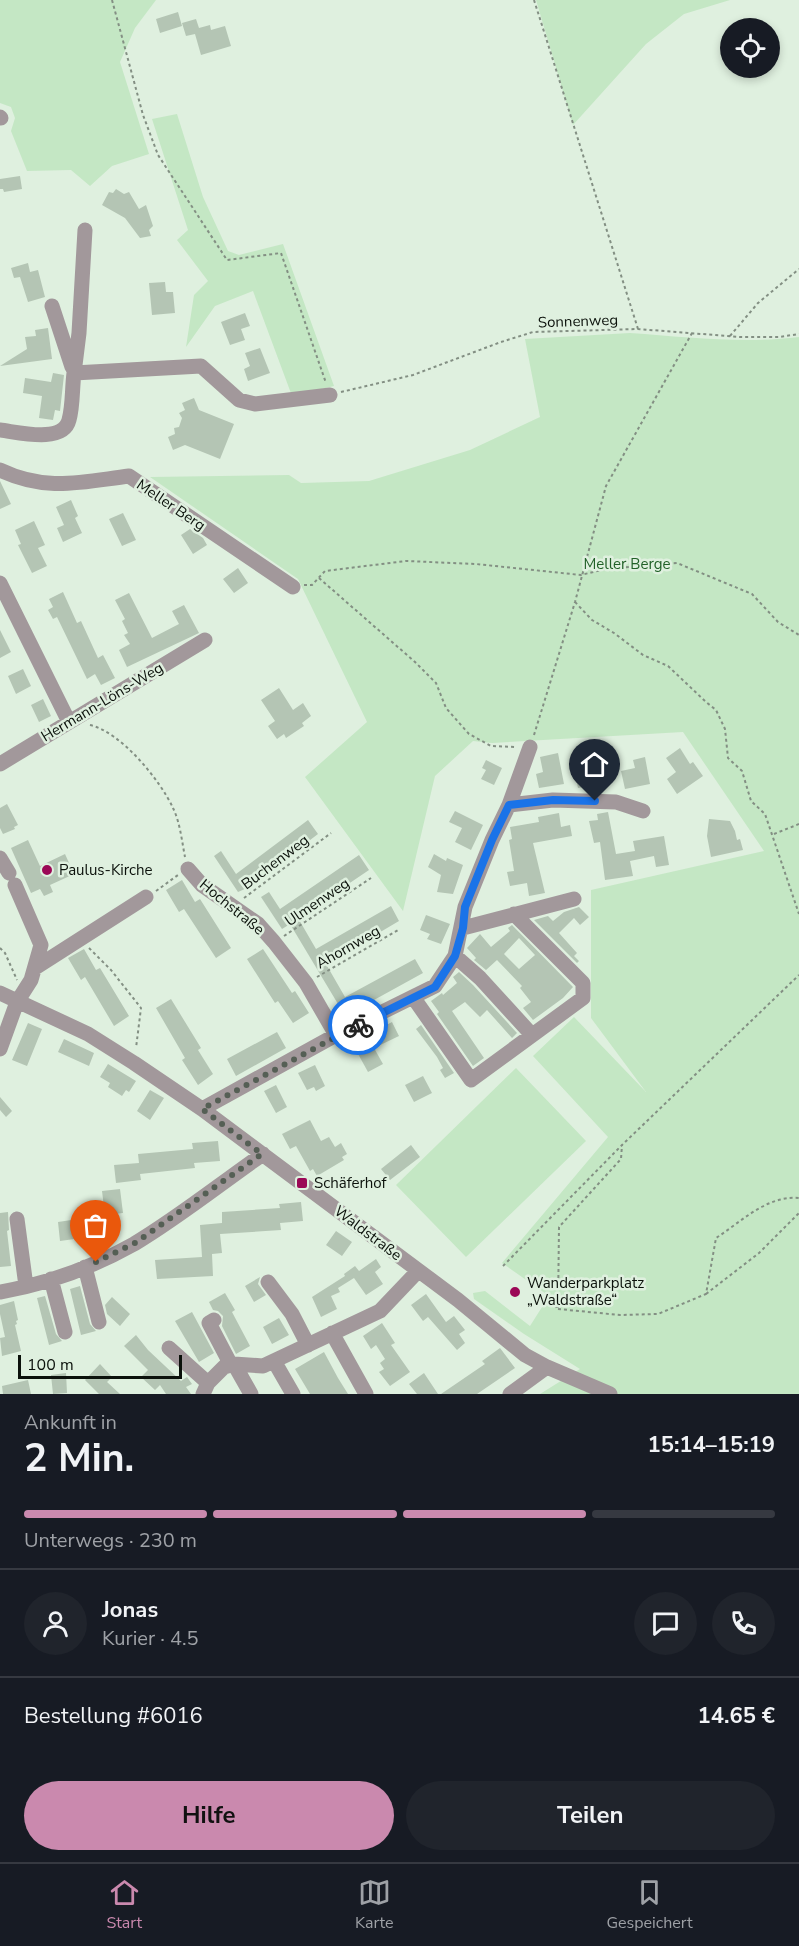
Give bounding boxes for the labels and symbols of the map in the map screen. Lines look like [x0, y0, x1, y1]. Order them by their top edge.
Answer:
street label: Sonnenweg [538, 310, 618, 332]
street label: Meller Berg [133, 475, 209, 535]
park label: Meller Berge [584, 554, 671, 574]
street label: Hermann-Löns-Weg [37, 658, 167, 746]
pin [569, 739, 620, 801]
street label: Buchenweg [237, 830, 313, 894]
place label: Paulus-Kirche [59, 860, 153, 880]
marker: Paulus-Kirche [40, 863, 54, 877]
street label: Ulmenweg [281, 873, 353, 931]
street label: Hochstraße [195, 875, 269, 939]
street label: Ahornweg [312, 921, 384, 973]
courier [328, 995, 388, 1055]
place label: Schäferhof [314, 1173, 388, 1193]
marker: Schäferhof [295, 1176, 309, 1190]
pin [70, 1200, 121, 1262]
street label: Waldstraße [330, 1201, 406, 1265]
place label: Wanderparkplatz „Waldstraße“ [527, 1273, 644, 1310]
marker: Wanderparkplatz „Waldstraße“ [508, 1285, 522, 1299]
scale bar [18, 1352, 182, 1380]

